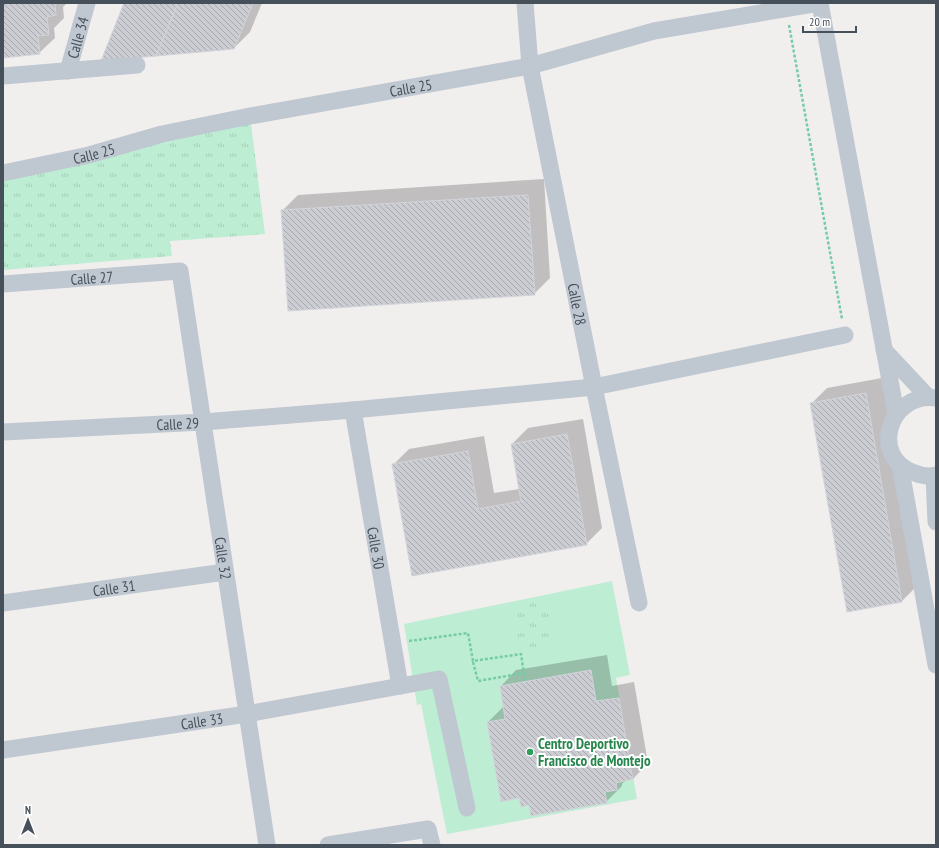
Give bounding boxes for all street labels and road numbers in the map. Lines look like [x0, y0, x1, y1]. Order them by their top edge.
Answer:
street label: Calle 34 [63, 14, 92, 60]
street label: Calle 25 [388, 74, 433, 100]
street label: Calle 25 [71, 139, 117, 168]
street label: Calle 27 [70, 266, 114, 289]
street label: Calle 28 [564, 281, 591, 327]
street label: Calle 29 [156, 413, 200, 434]
street label: Calle 30 [364, 525, 389, 571]
street label: Calle 32 [211, 536, 236, 581]
street label: Calle 31 [92, 575, 136, 600]
street label: Calle 33 [179, 708, 224, 733]

